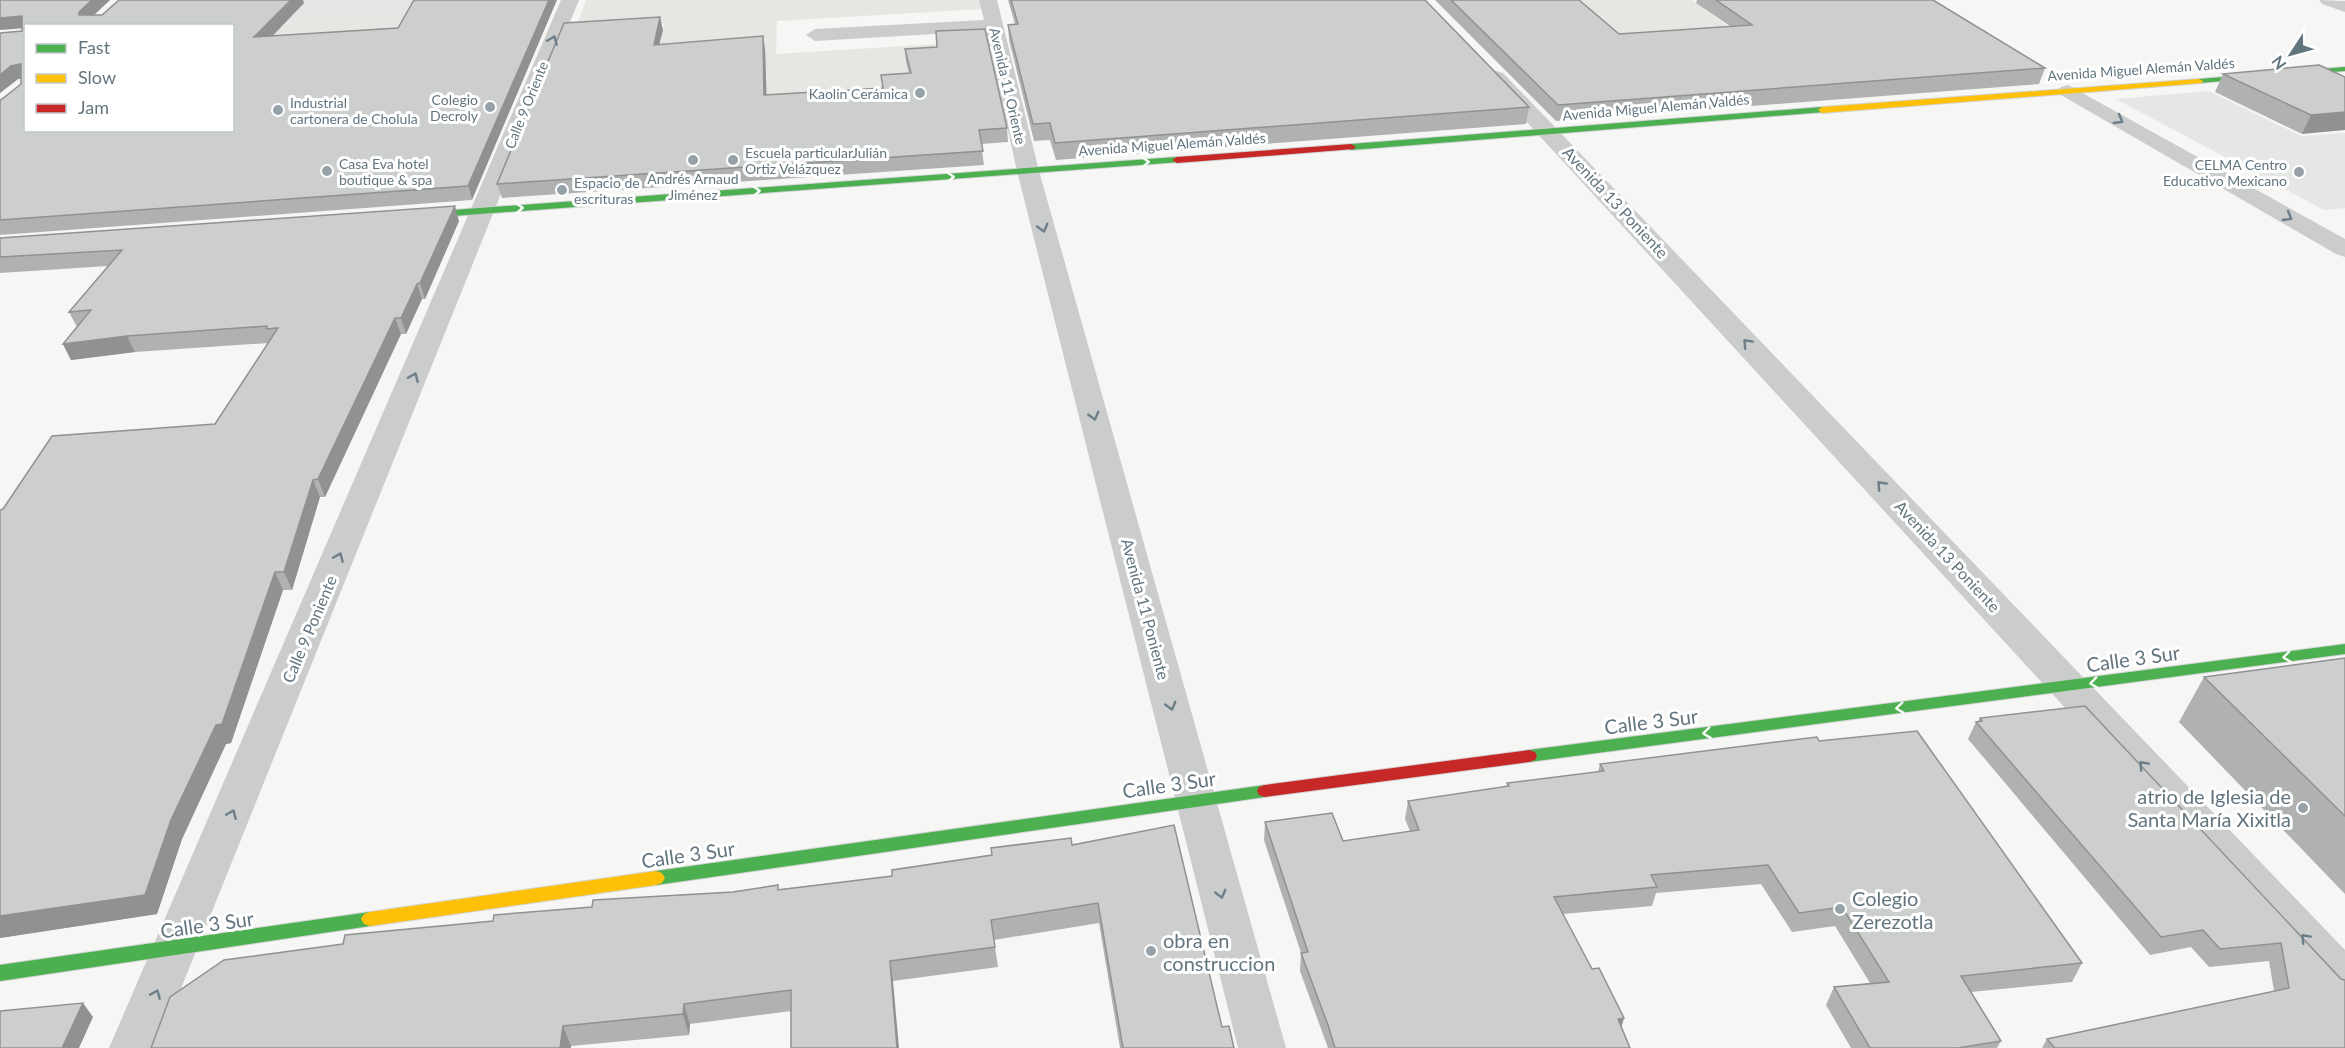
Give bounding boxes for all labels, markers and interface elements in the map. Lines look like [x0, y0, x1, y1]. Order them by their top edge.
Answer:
legend [24, 24, 234, 132]
north arrow [2261, 24, 2321, 84]
street label: Avenida 11 Oriente [986, 26, 1030, 146]
one-way arrow [546, 35, 558, 46]
text: Fast [78, 36, 111, 58]
text: N [2267, 53, 2290, 74]
street label: Avenida Miguel Alemán Valdés [2047, 54, 2235, 84]
street label: Calle 9 Oriente [501, 59, 551, 151]
text: Slow [78, 66, 116, 88]
place label: Kaolin Cerámica [809, 85, 908, 102]
marker: Kaolin Cerámica [913, 86, 927, 100]
street label: Avenida Miguel Alemán Valdés [1562, 90, 1750, 124]
place label: Colegio Decroly [430, 91, 479, 124]
place label: Industrial cartonera de Cholula [290, 94, 418, 127]
text: Jam [78, 96, 109, 118]
marker: Colegio Decroly [483, 100, 497, 114]
marker: Industrial cartonera de Cholula [271, 103, 285, 117]
one-way arrow [2113, 113, 2123, 124]
street label: Avenida Miguel Alemán Valdés [1078, 129, 1266, 159]
street label: Avenida 13 Poniente [1559, 142, 1673, 262]
place label: Escuela particularJulián Ortiz Velázquez [745, 144, 887, 177]
marker: Andrés Arnaud Jiménez [686, 153, 700, 167]
marker: Escuela particularJulián Ortiz Velázquez [726, 153, 740, 167]
place label: Casa Eva hotel boutique & spa [339, 155, 432, 188]
one-way arrow [1140, 156, 1149, 169]
place label: CELMA Centro Educativo Mexicano [2163, 156, 2287, 189]
marker: Casa Eva hotel boutique & spa [320, 164, 334, 178]
marker: CELMA Centro Educativo Mexicano [2292, 165, 2306, 179]
place label: Andrés Arnaud Jiménez [647, 170, 739, 203]
one-way arrow [946, 171, 955, 184]
place label: Espacio de escrituras [574, 174, 640, 207]
marker: Espacio de escrituras [555, 183, 569, 197]
one-way arrow [751, 185, 760, 198]
one-way arrow [515, 202, 524, 215]
one-way arrow [2282, 210, 2292, 221]
one-way arrow [1036, 222, 1049, 232]
one-way arrow [1744, 339, 1755, 350]
one-way arrow [407, 372, 419, 383]
one-way arrow [1087, 410, 1099, 421]
one-way arrow [1877, 481, 1888, 492]
street label: Avenida 13 Poniente [1891, 496, 2005, 616]
street label: Avenida 11 Poniente [1118, 536, 1174, 682]
one-way arrow [332, 552, 344, 563]
street label: Calle 9 Poniente [278, 573, 340, 685]
street label: Calle 3 Sur [2085, 639, 2182, 676]
one-way arrow [2282, 650, 2292, 663]
one-way arrow [2089, 677, 2098, 689]
one-way arrow [1164, 701, 1177, 711]
one-way arrow [1896, 702, 1905, 714]
street label: Calle 3 Sur [1603, 703, 1700, 739]
one-way arrow [1702, 727, 1712, 739]
one-way arrow [2139, 761, 2150, 772]
street label: Calle 3 Sur [1121, 765, 1218, 802]
place label: atrio de Iglesia de Santa María Xixitla [2127, 784, 2291, 831]
marker: atrio de Iglesia de Santa María Xixitla [2296, 801, 2310, 815]
one-way arrow [225, 810, 237, 821]
street label: Calle 3 Sur [640, 835, 737, 872]
place label: Colegio Zerezotla [1852, 886, 1933, 933]
one-way arrow [1214, 889, 1227, 899]
marker: Colegio Zerezotla [1833, 902, 1847, 916]
street label: Calle 3 Sur [159, 905, 256, 942]
place label: obra en construccion [1163, 928, 1275, 975]
one-way arrow [2301, 935, 2312, 945]
marker: obra en construccion [1144, 944, 1158, 958]
one-way arrow [149, 990, 161, 1001]

